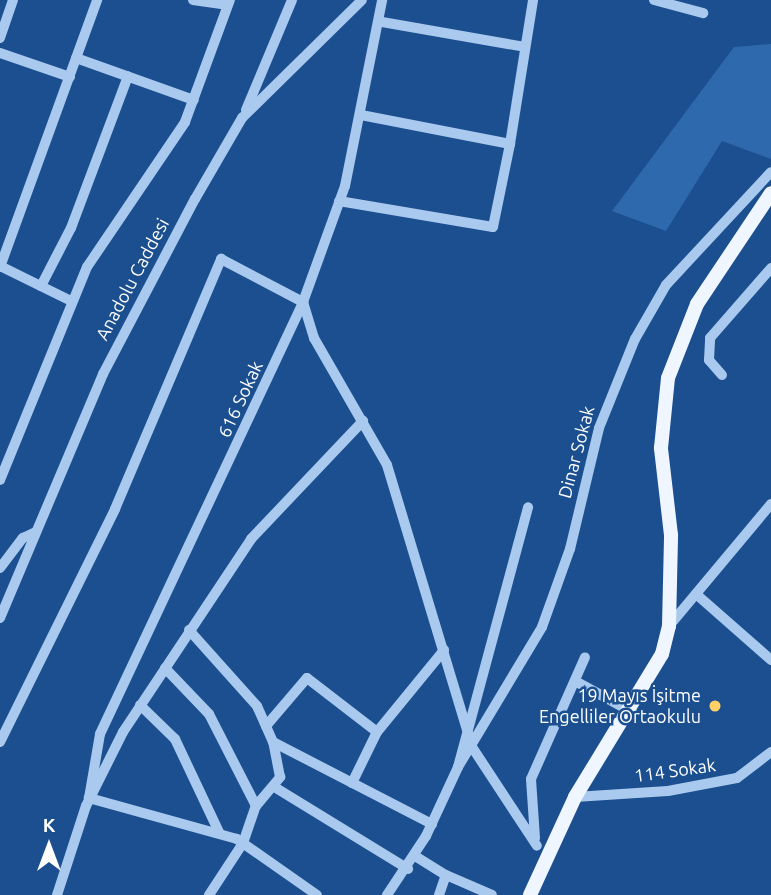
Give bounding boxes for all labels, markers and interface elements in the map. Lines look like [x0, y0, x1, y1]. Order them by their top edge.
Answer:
street label: Anadolu Caddesi [91, 214, 173, 344]
street label: 616 Sokak [213, 357, 267, 441]
street label: Dinar Sokak [553, 403, 599, 501]
place label: 19 Mayıs İşitme Engelliler Ortaokulu [539, 685, 701, 728]
marker: 19 Mayıs İşitme Engelliler Ortaokulu [707, 698, 723, 714]
street label: 114 Sokak [633, 754, 717, 786]
north arrow [14, 811, 84, 881]
text: K [43, 814, 55, 836]

